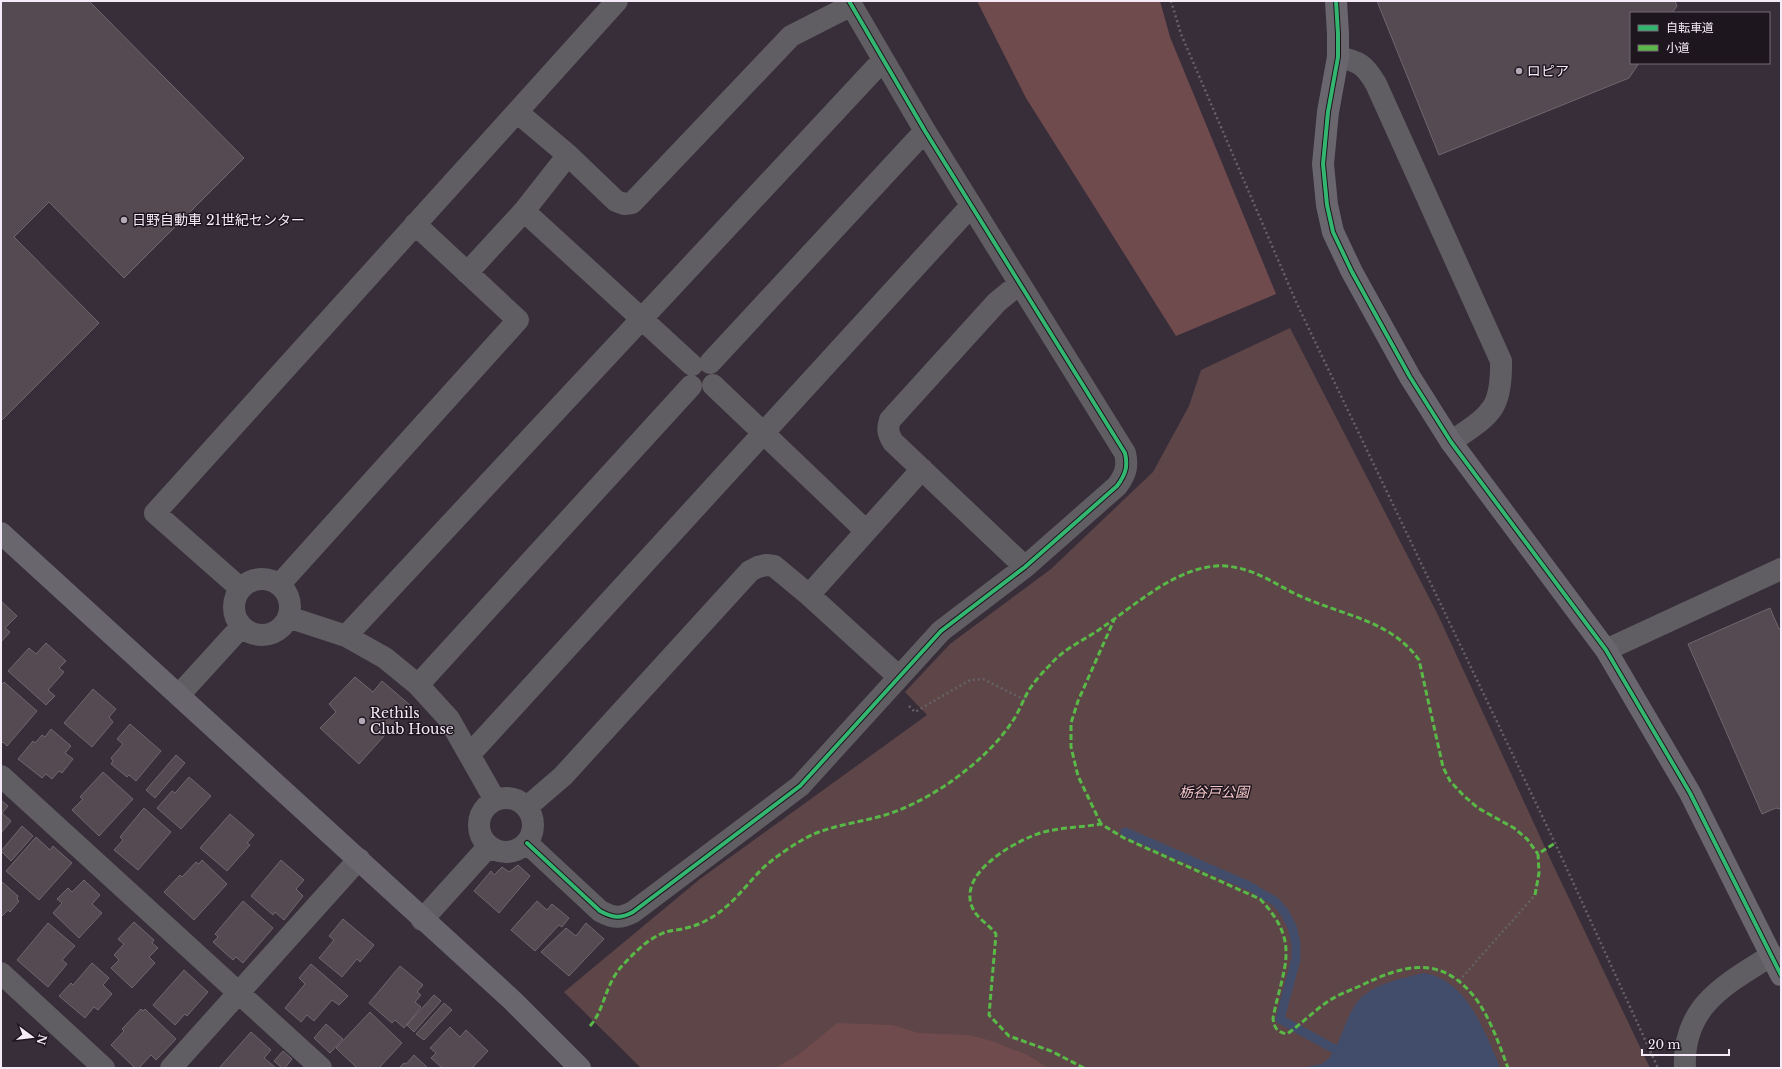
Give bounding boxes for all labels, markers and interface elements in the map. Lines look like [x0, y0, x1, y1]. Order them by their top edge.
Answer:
legend [1630, 12, 1770, 64]
text: 自転車道 [1666, 20, 1714, 35]
text: 小道 [1666, 40, 1690, 55]
place label: ロピア [1527, 62, 1569, 80]
marker: ロピア [1514, 66, 1524, 76]
place label: 日野自動車 21世紀センター [132, 211, 305, 229]
marker: 日野自動車 21世紀センター [119, 215, 129, 225]
place label: Rethils Club House [370, 704, 454, 738]
marker: Rethils Club House [357, 716, 367, 726]
park label: 栃谷戸公園 [1179, 783, 1251, 801]
north arrow [12, 1017, 52, 1057]
scale bar [1642, 1031, 1729, 1057]
text: N [33, 1033, 50, 1047]
text: 20 m [1648, 1037, 1680, 1052]

